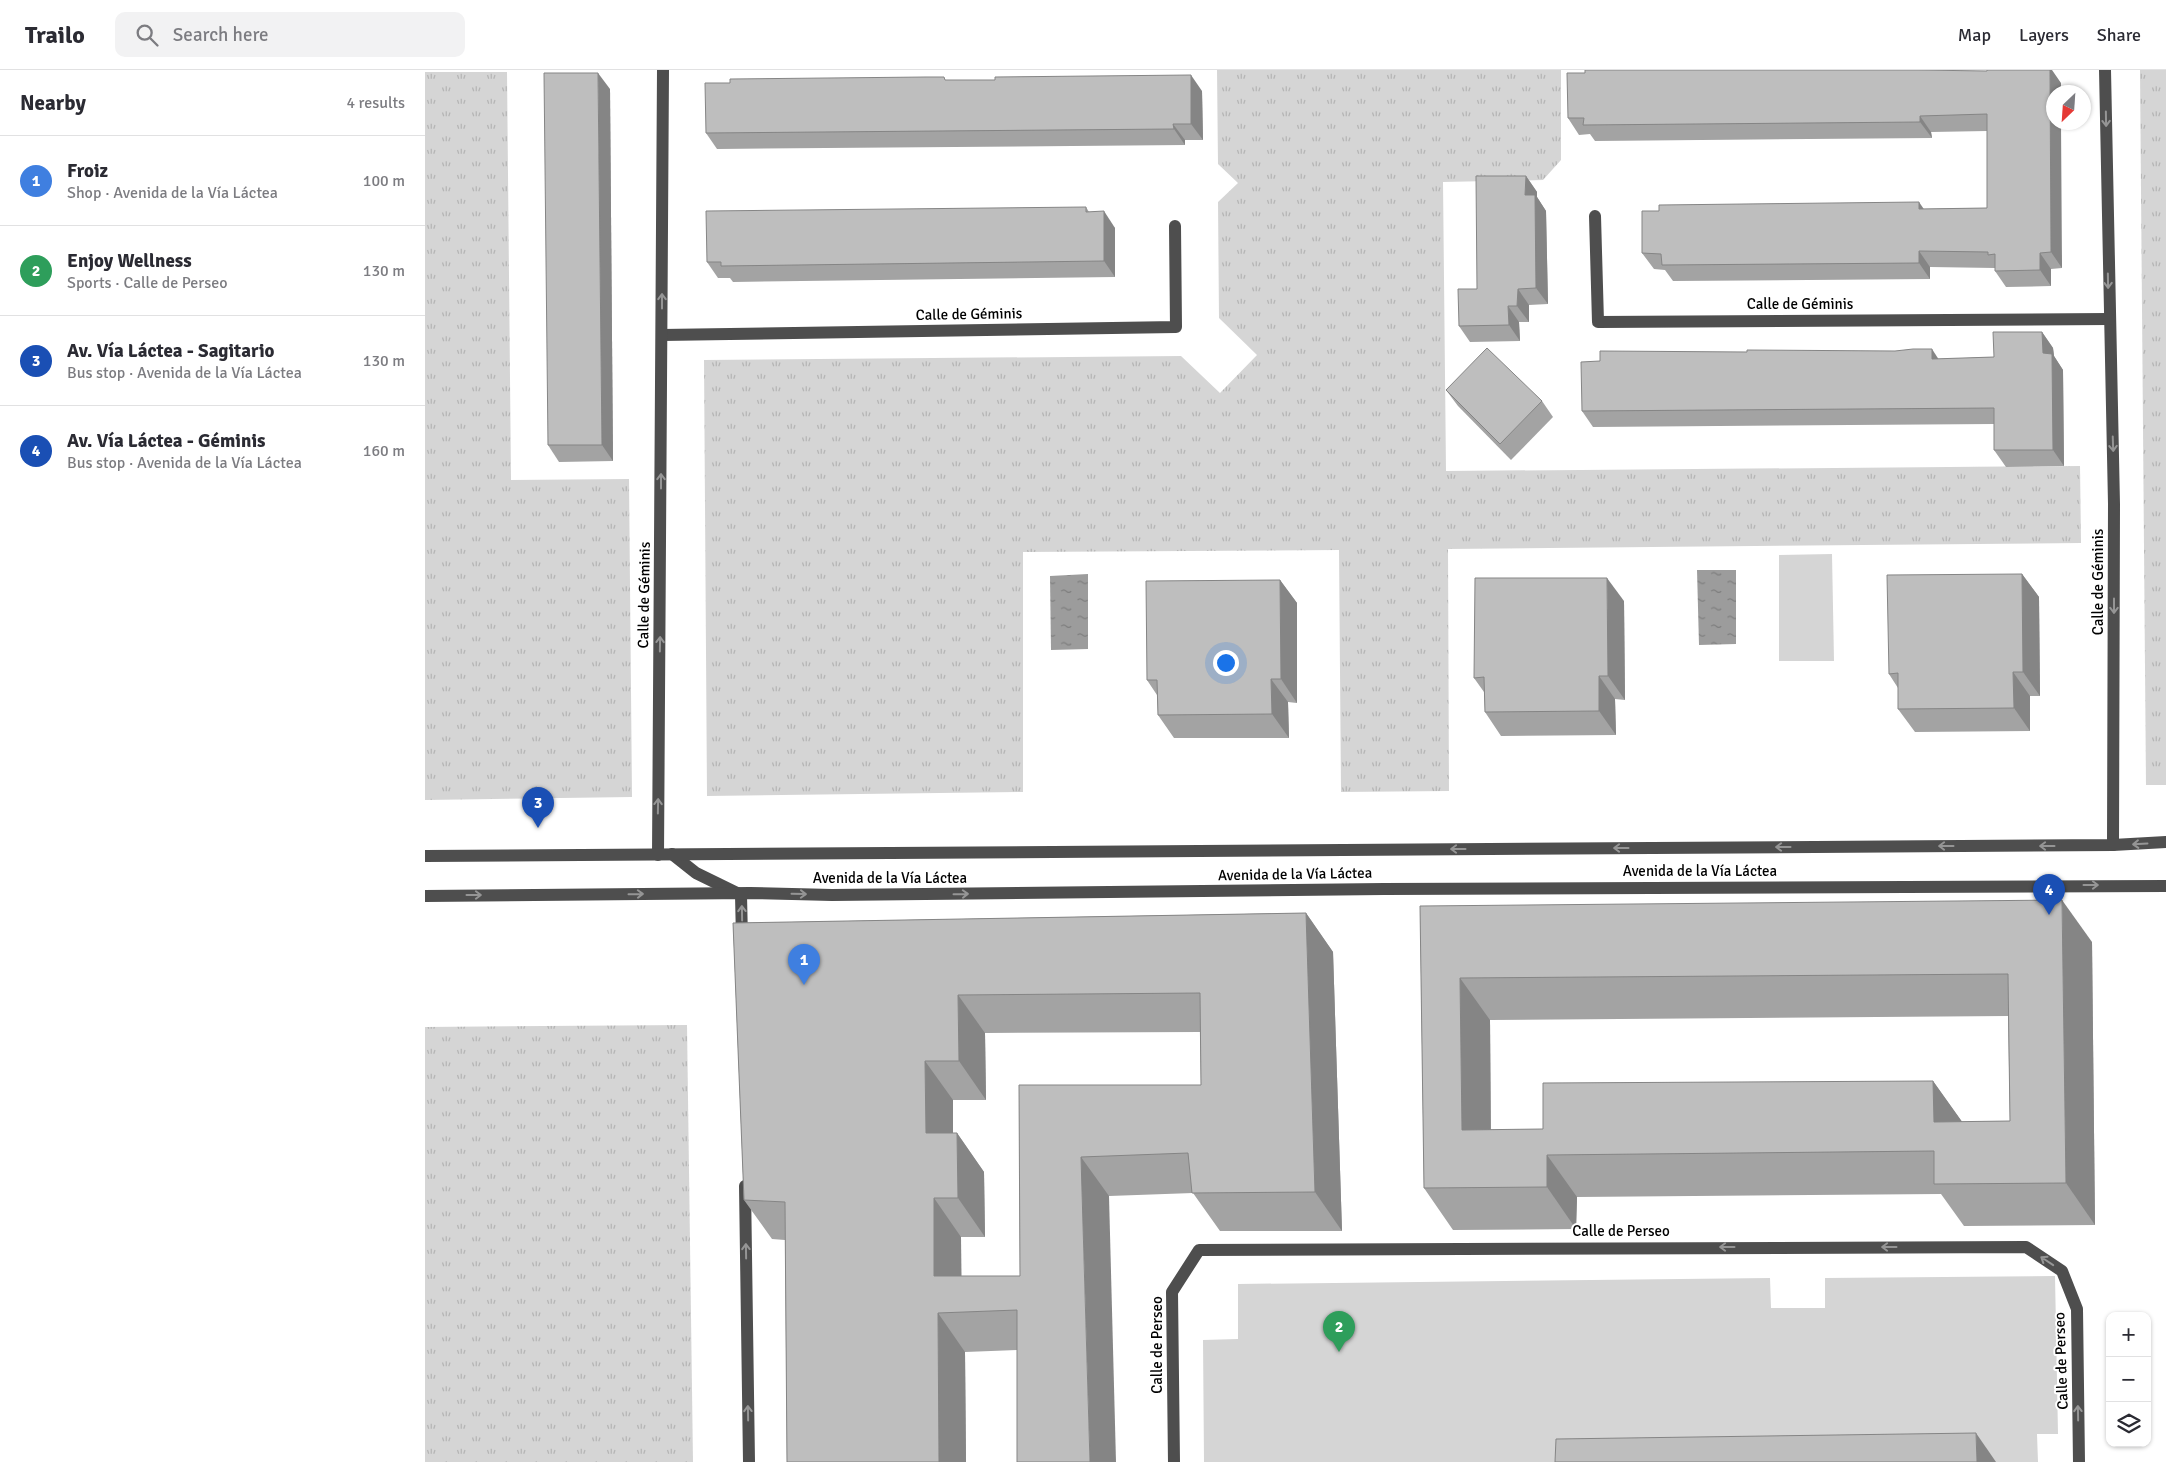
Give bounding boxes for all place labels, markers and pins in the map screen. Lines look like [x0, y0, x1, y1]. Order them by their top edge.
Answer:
pin: 3 [522, 787, 554, 828]
pin: 4 [2033, 874, 2065, 915]
pin: 1 [788, 944, 820, 985]
pin: 2 [1323, 1311, 1355, 1352]

